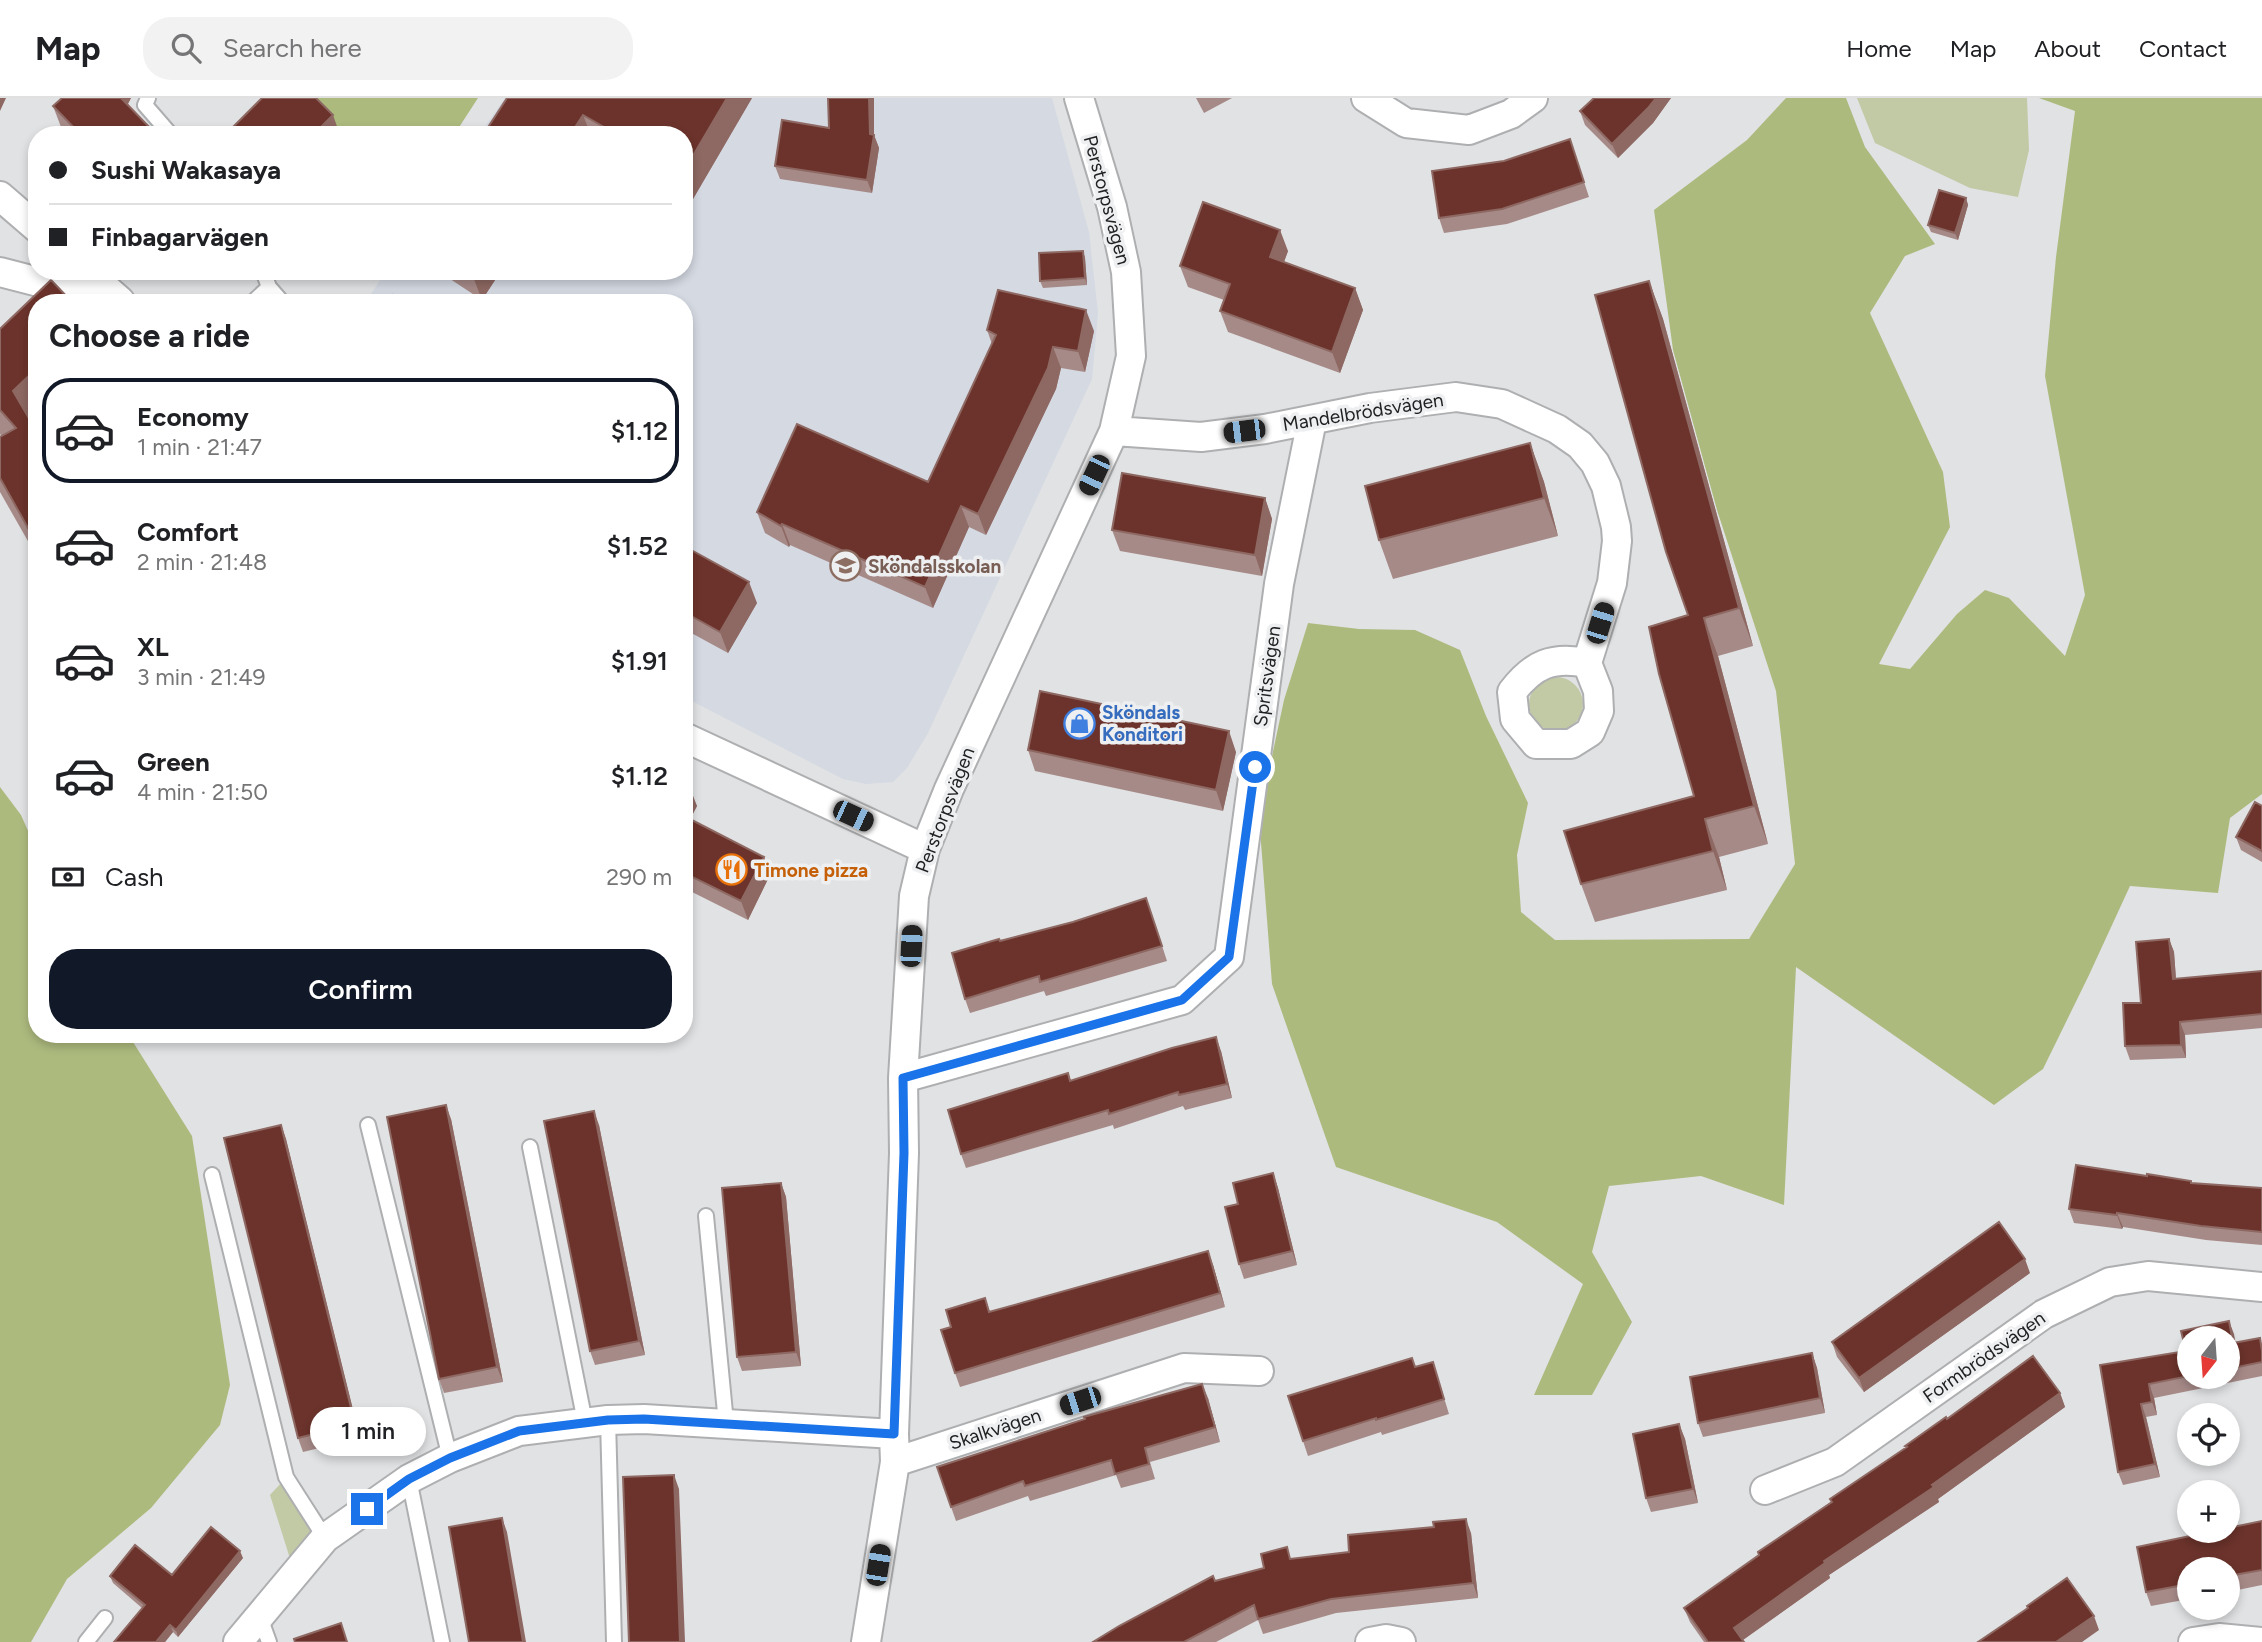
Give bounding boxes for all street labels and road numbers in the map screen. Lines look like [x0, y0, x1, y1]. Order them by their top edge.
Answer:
street label: Perstorpsvägen [1079, 133, 1135, 267]
street label: Mandelbrödsvägen [1281, 388, 1445, 436]
street label: Spritsvägen [1249, 624, 1285, 728]
street label: Perstorpsvägen [910, 744, 980, 876]
street label: Formbrödsvägen [1918, 1306, 2050, 1408]
street label: Skalkvägen [946, 1403, 1044, 1455]

